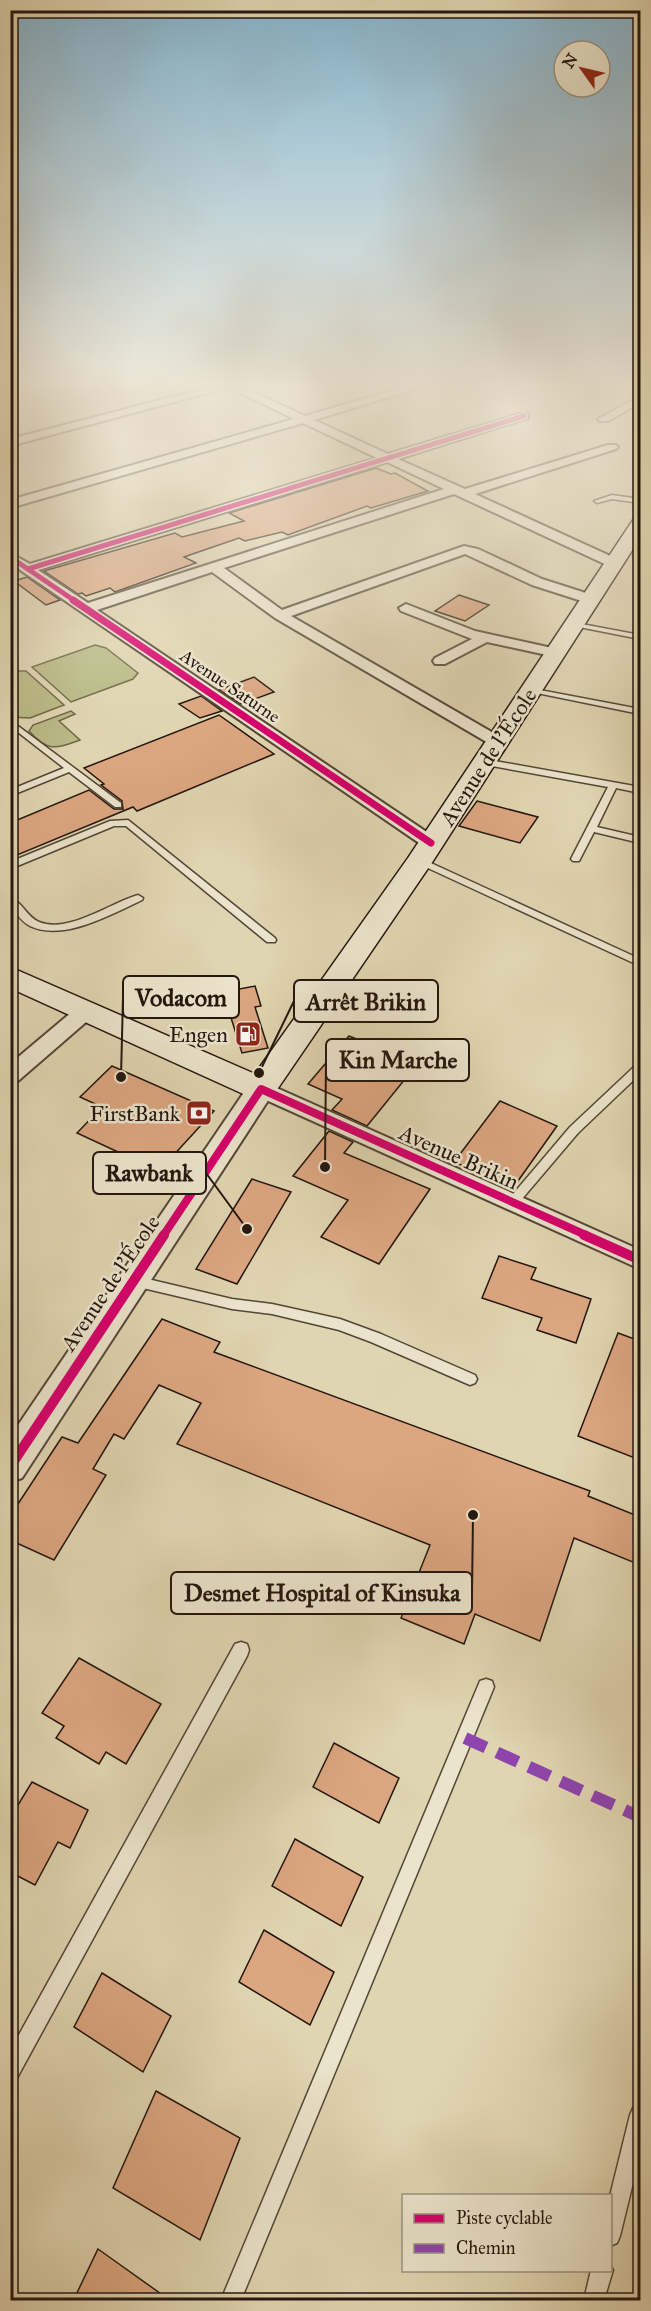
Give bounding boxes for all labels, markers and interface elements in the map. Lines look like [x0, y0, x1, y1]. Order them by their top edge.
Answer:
north arrow [552, 39, 612, 99]
text: N [558, 50, 582, 72]
street label: Avenue Saturne [175, 644, 284, 728]
street label: Avenue de l'École [433, 683, 542, 832]
callout: Vodacom [123, 976, 239, 1018]
callout: Arrêt Brikin [294, 980, 438, 1022]
text: Vodacom [134, 983, 228, 1013]
text: Arrêt Brikin [304, 987, 426, 1017]
fuel station icon: Engen [233, 1019, 263, 1049]
place label: Engen [169, 1021, 228, 1048]
callout: Kin Marche [326, 1039, 469, 1081]
text: Kin Marche [339, 1045, 457, 1075]
bank icon: FirstBank [184, 1098, 214, 1128]
place label: FirstBank [90, 1100, 181, 1127]
street label: Avenue Brikin [394, 1118, 523, 1195]
callout: Rawbank [93, 1152, 206, 1194]
text: Rawbank [105, 1158, 194, 1188]
street label: Avenue de l'École [54, 1210, 165, 1357]
callout: Desmet Hospital of Kinsuka [171, 1572, 472, 1614]
text: Desmet Hospital of Kinsuka [184, 1578, 461, 1608]
legend [402, 2194, 612, 2272]
text: Piste cyclable [456, 2207, 553, 2229]
text: Chemin [456, 2237, 516, 2259]

